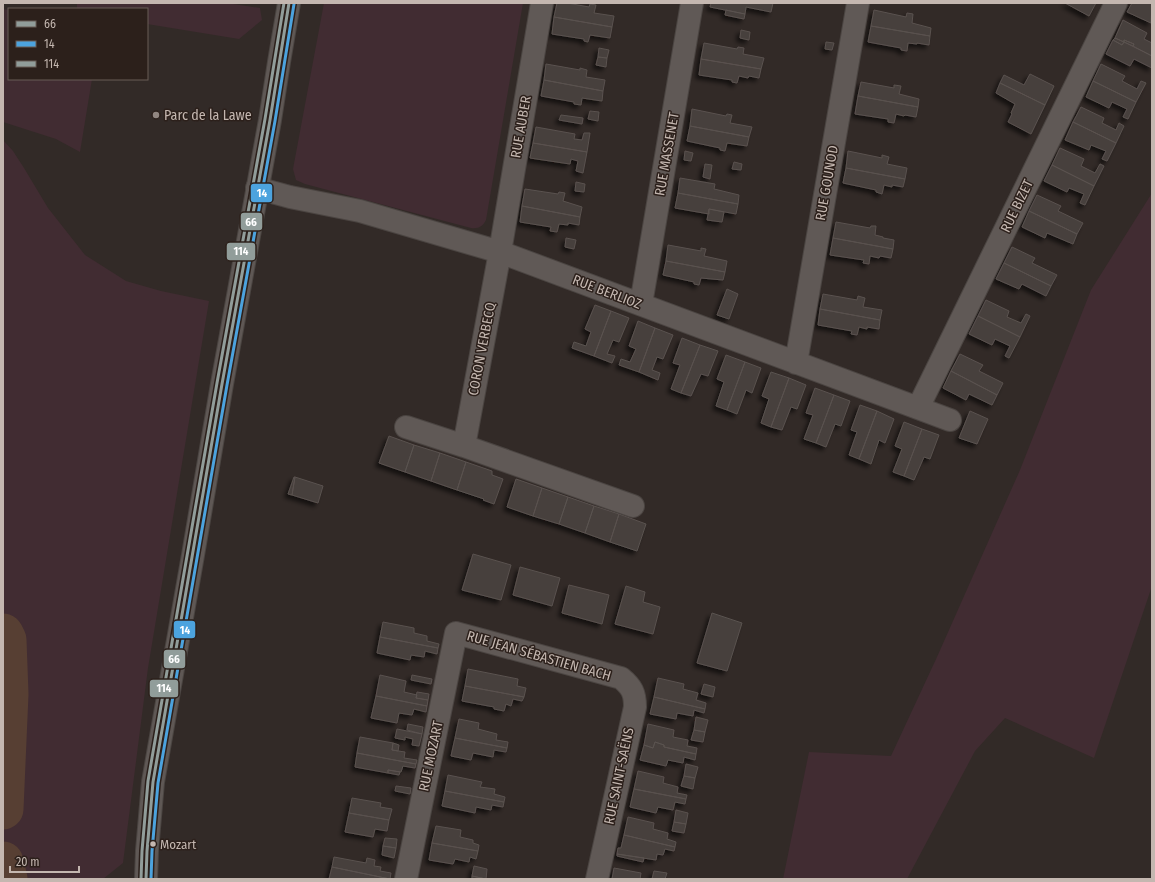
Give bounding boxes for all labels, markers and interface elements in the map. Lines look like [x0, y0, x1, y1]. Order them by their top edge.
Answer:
legend [8, 8, 148, 80]
text: 66 [44, 17, 56, 31]
text: 14 [44, 37, 55, 51]
text: 114 [44, 57, 59, 71]
street label: RUE AUBER [507, 94, 535, 159]
place label: Parc de la Lawe [164, 107, 252, 124]
marker: Parc de la Lawe [151, 110, 161, 120]
street label: RUE MASSENET [651, 110, 683, 197]
street label: RUE GOUNOD [812, 144, 842, 222]
street label: RUE BIZET [997, 176, 1037, 235]
line badge: 14 [250, 183, 273, 203]
text: 14 [257, 187, 267, 200]
line badge: 66 [240, 212, 263, 231]
text: 66 [245, 216, 257, 229]
line badge: 114 [226, 242, 256, 261]
text: 114 [234, 245, 249, 258]
street label: RUE BERLIOZ [570, 271, 644, 313]
street label: CORON VERBECQ [465, 301, 499, 397]
line badge: 14 [173, 620, 196, 639]
text: 14 [180, 624, 190, 637]
street label: RUE JEAN SÉBASTIEN BACH [465, 626, 613, 685]
line badge: 66 [163, 649, 186, 669]
text: 66 [168, 653, 180, 666]
line badge: 114 [149, 679, 179, 698]
text: 114 [157, 682, 172, 695]
street label: RUE MOZART [415, 719, 447, 793]
street label: RUE SAINT-SAËNS [600, 726, 638, 826]
place label: Mozart [160, 837, 197, 852]
marker: Mozart [148, 839, 158, 849]
scale bar [10, 848, 79, 874]
text: 20 m [16, 855, 40, 869]

